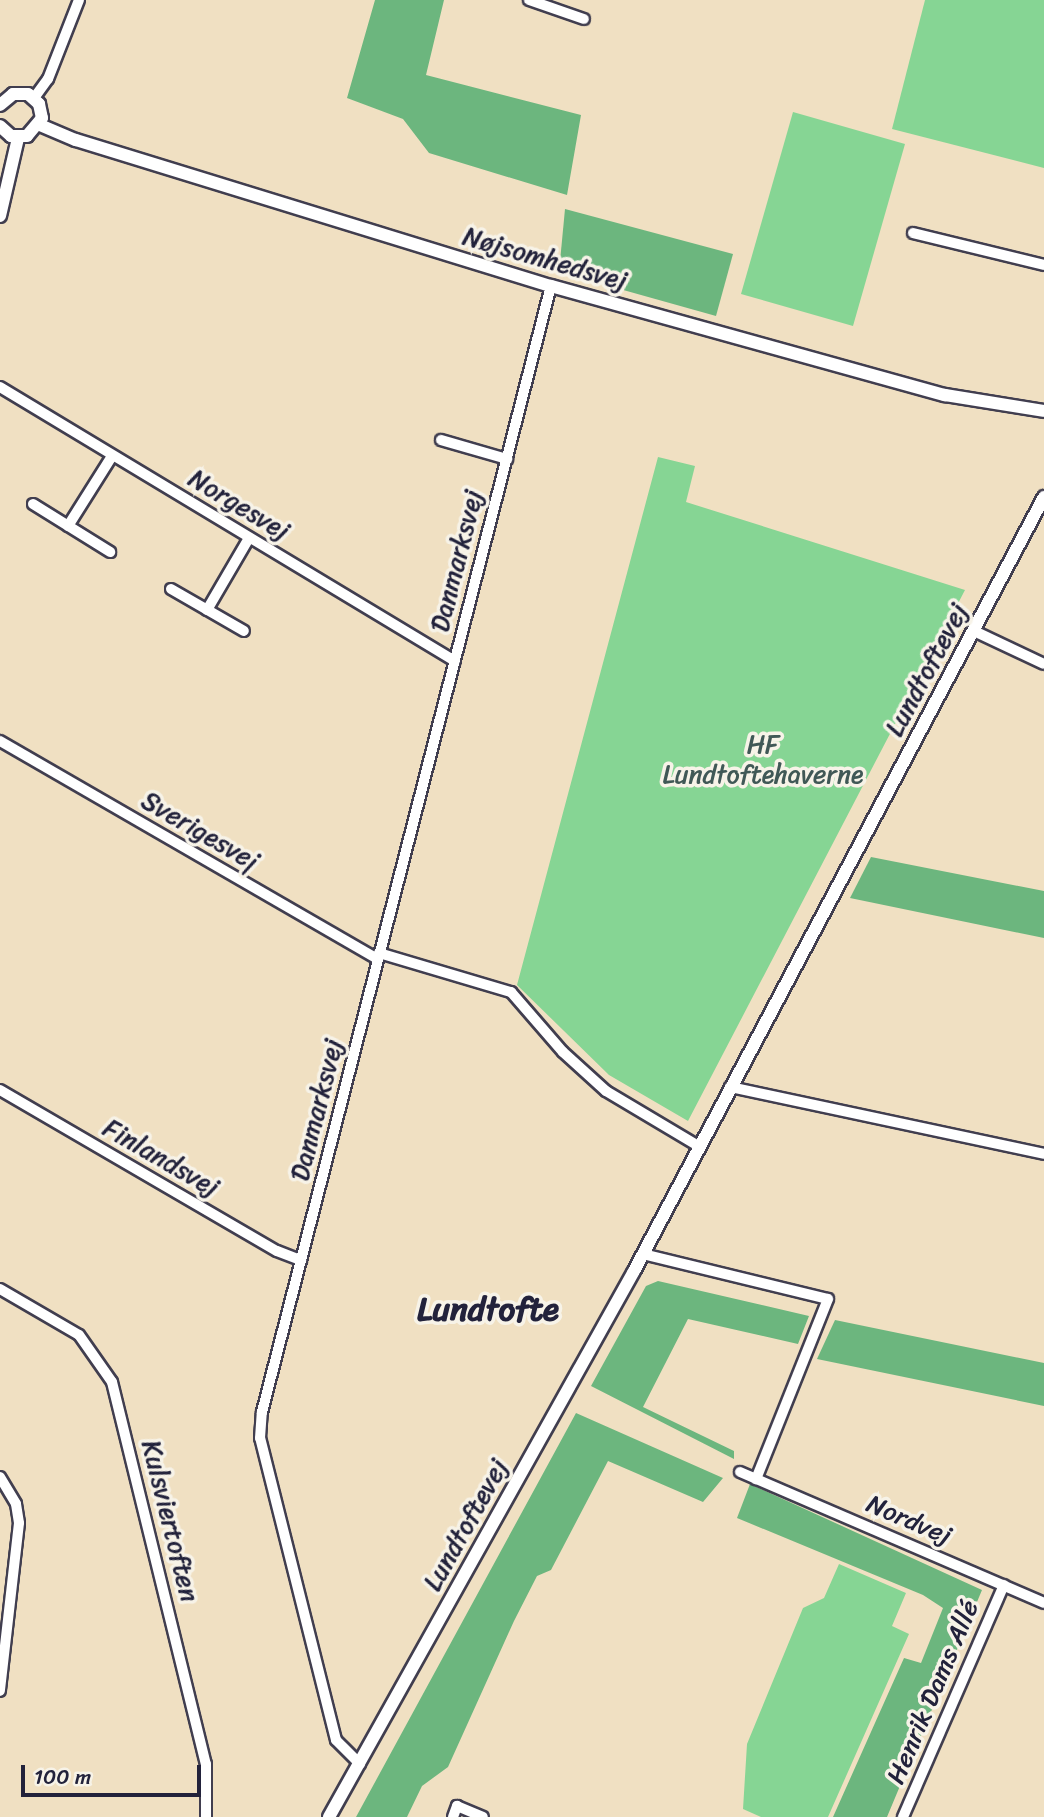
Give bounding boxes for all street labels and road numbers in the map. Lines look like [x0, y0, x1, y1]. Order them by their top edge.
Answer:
street label: Nøjsomhedsvej [459, 221, 631, 297]
street label: Norgesvej [183, 463, 295, 547]
street label: Danmarksvej [424, 487, 490, 635]
street label: Lundtoftevej [879, 598, 975, 742]
street label: Sverigesvej [136, 785, 264, 877]
street label: Danmarksvej [284, 1036, 350, 1184]
street label: Finlandsvej [97, 1112, 225, 1204]
street label: Kulsviertoften [135, 1437, 205, 1605]
street label: Lundtoftevej [417, 1454, 515, 1596]
street label: Nordvej [862, 1488, 956, 1552]
street label: Henrik Dams Allé [880, 1595, 986, 1789]

